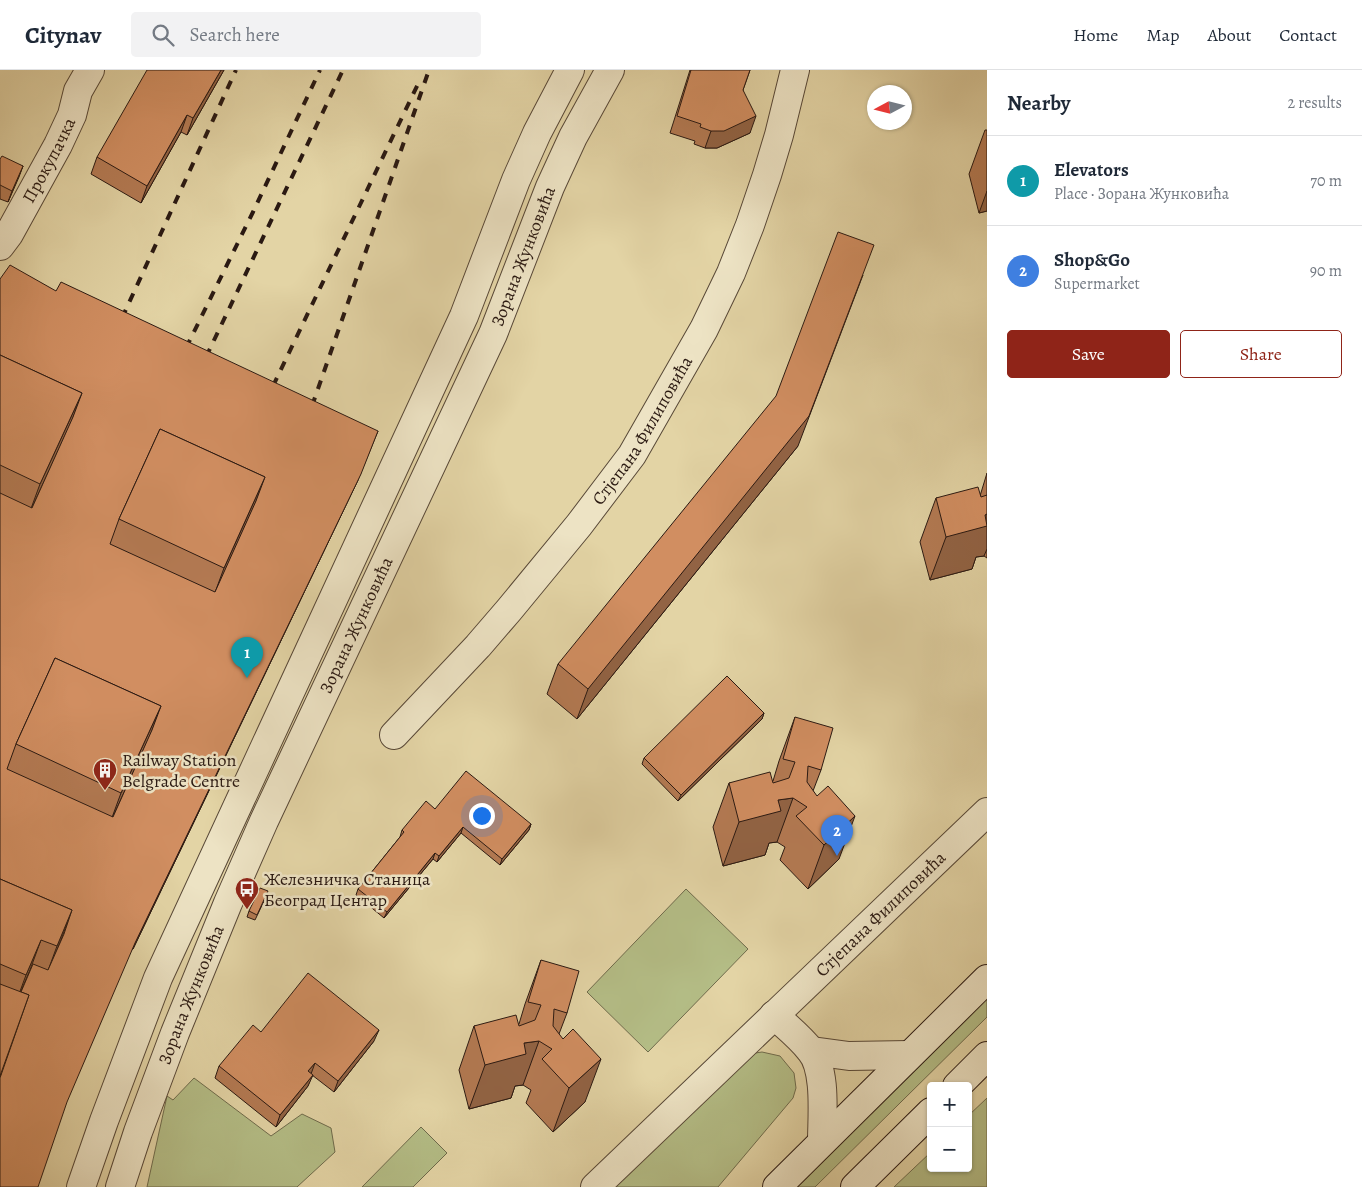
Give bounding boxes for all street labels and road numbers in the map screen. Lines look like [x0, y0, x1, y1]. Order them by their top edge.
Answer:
street label: Прокупачка [16, 113, 81, 207]
street label: Зорана Жунковића [485, 182, 561, 330]
street label: Стјепана Филиповића [586, 351, 698, 510]
street label: Зорана Жунковића [314, 552, 399, 697]
street label: Стјепана Филиповића [810, 845, 951, 982]
street label: Зорана Жунковића [152, 921, 230, 1068]

